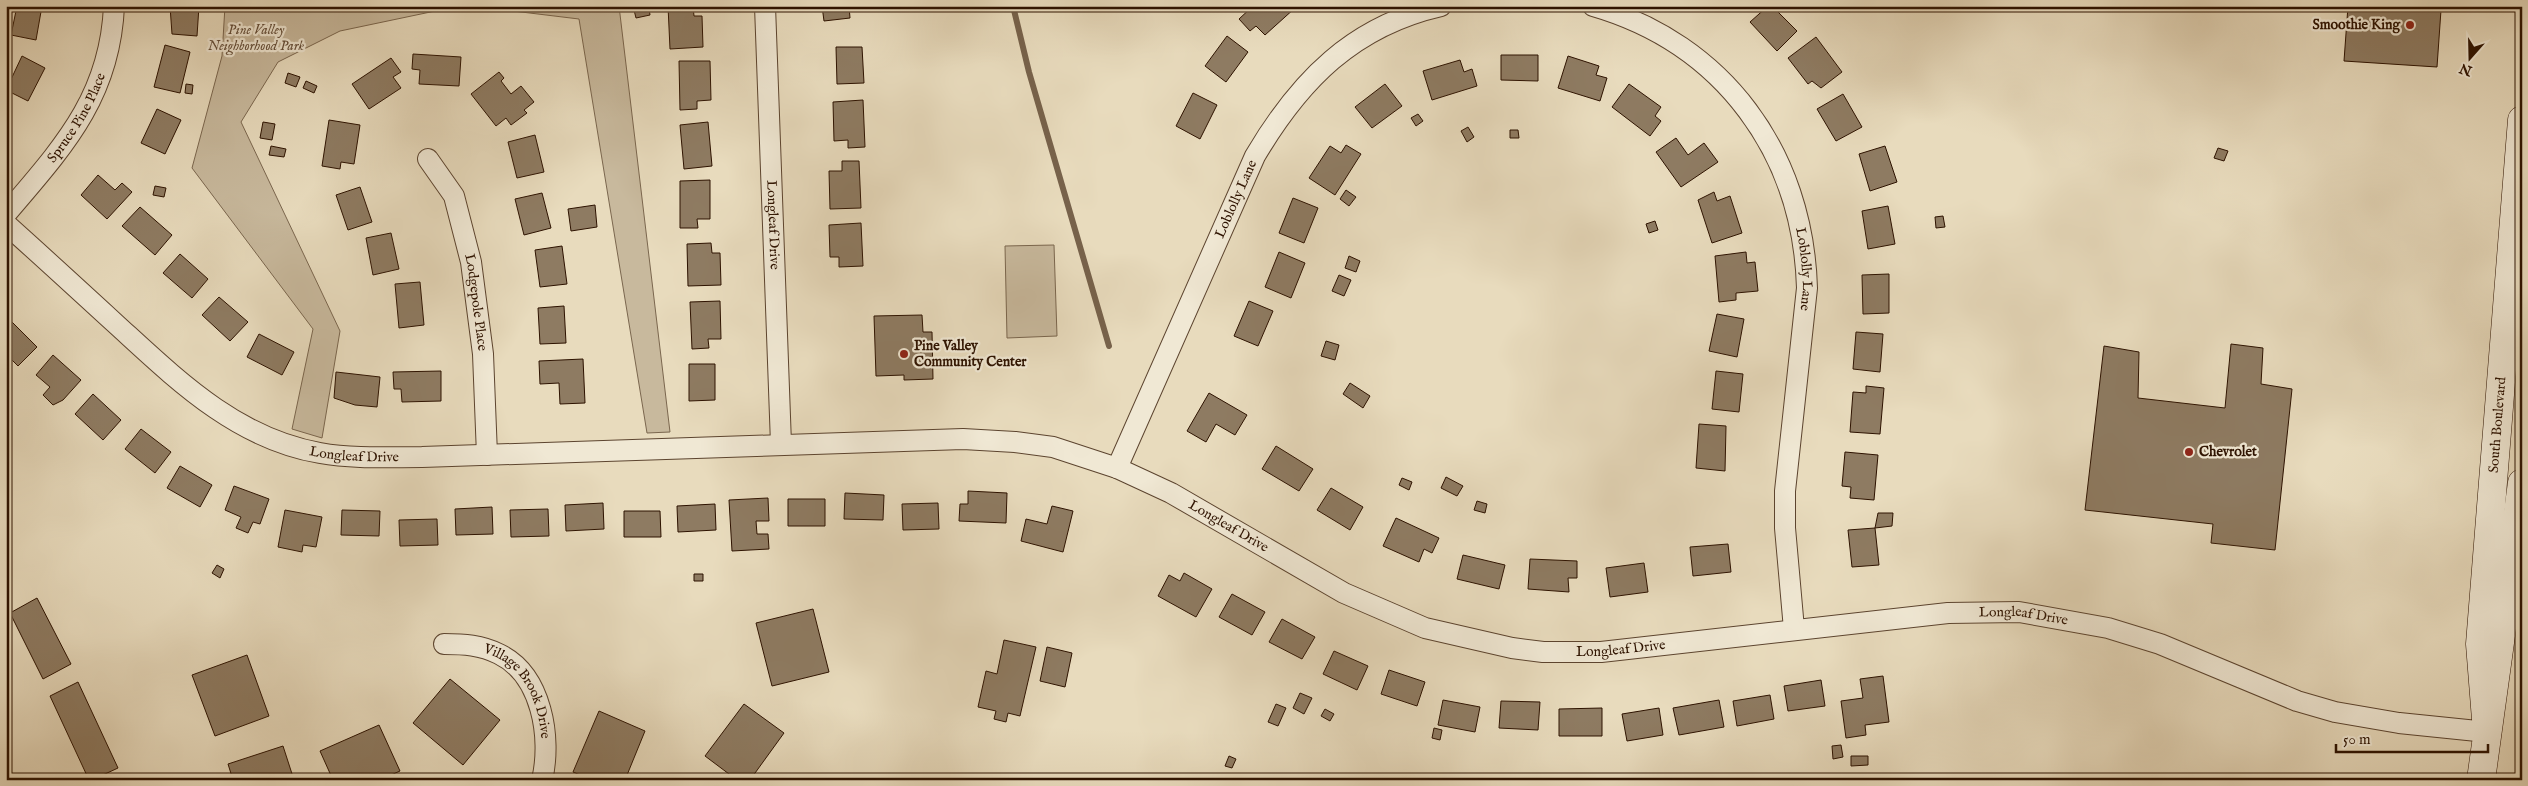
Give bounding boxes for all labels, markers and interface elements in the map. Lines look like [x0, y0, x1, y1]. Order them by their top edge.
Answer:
place label: Smoothie King [2313, 16, 2401, 34]
marker: Smoothie King [2404, 19, 2416, 31]
park label: Pine Valley Neighborhood Park [208, 21, 305, 56]
north arrow [2446, 32, 2496, 82]
text: N [2457, 59, 2476, 80]
street label: Spruce Pine Place [43, 70, 110, 167]
street label: Loblolly Lane [1211, 157, 1261, 241]
street label: Longleaf Drive [762, 180, 784, 271]
street label: Loblolly Lane [1791, 226, 1816, 312]
street label: Lodgepole Place [460, 252, 492, 353]
place label: Pine Valley Community Center [914, 337, 1027, 371]
marker: Pine Valley Community Center [898, 348, 910, 360]
street label: South Boulevard [2485, 376, 2510, 474]
street label: Longleaf Drive [308, 442, 400, 466]
place label: Chevrolet [2199, 443, 2257, 461]
marker: Chevrolet [2183, 446, 2195, 458]
street label: Longleaf Drive [1185, 496, 1272, 557]
street label: Longleaf Drive [1979, 603, 2070, 630]
street label: Longleaf Drive [1576, 636, 1667, 661]
street label: Village Brook Drive [480, 639, 554, 740]
scale bar [2336, 721, 2488, 753]
text: 50 m [2343, 730, 2371, 749]

